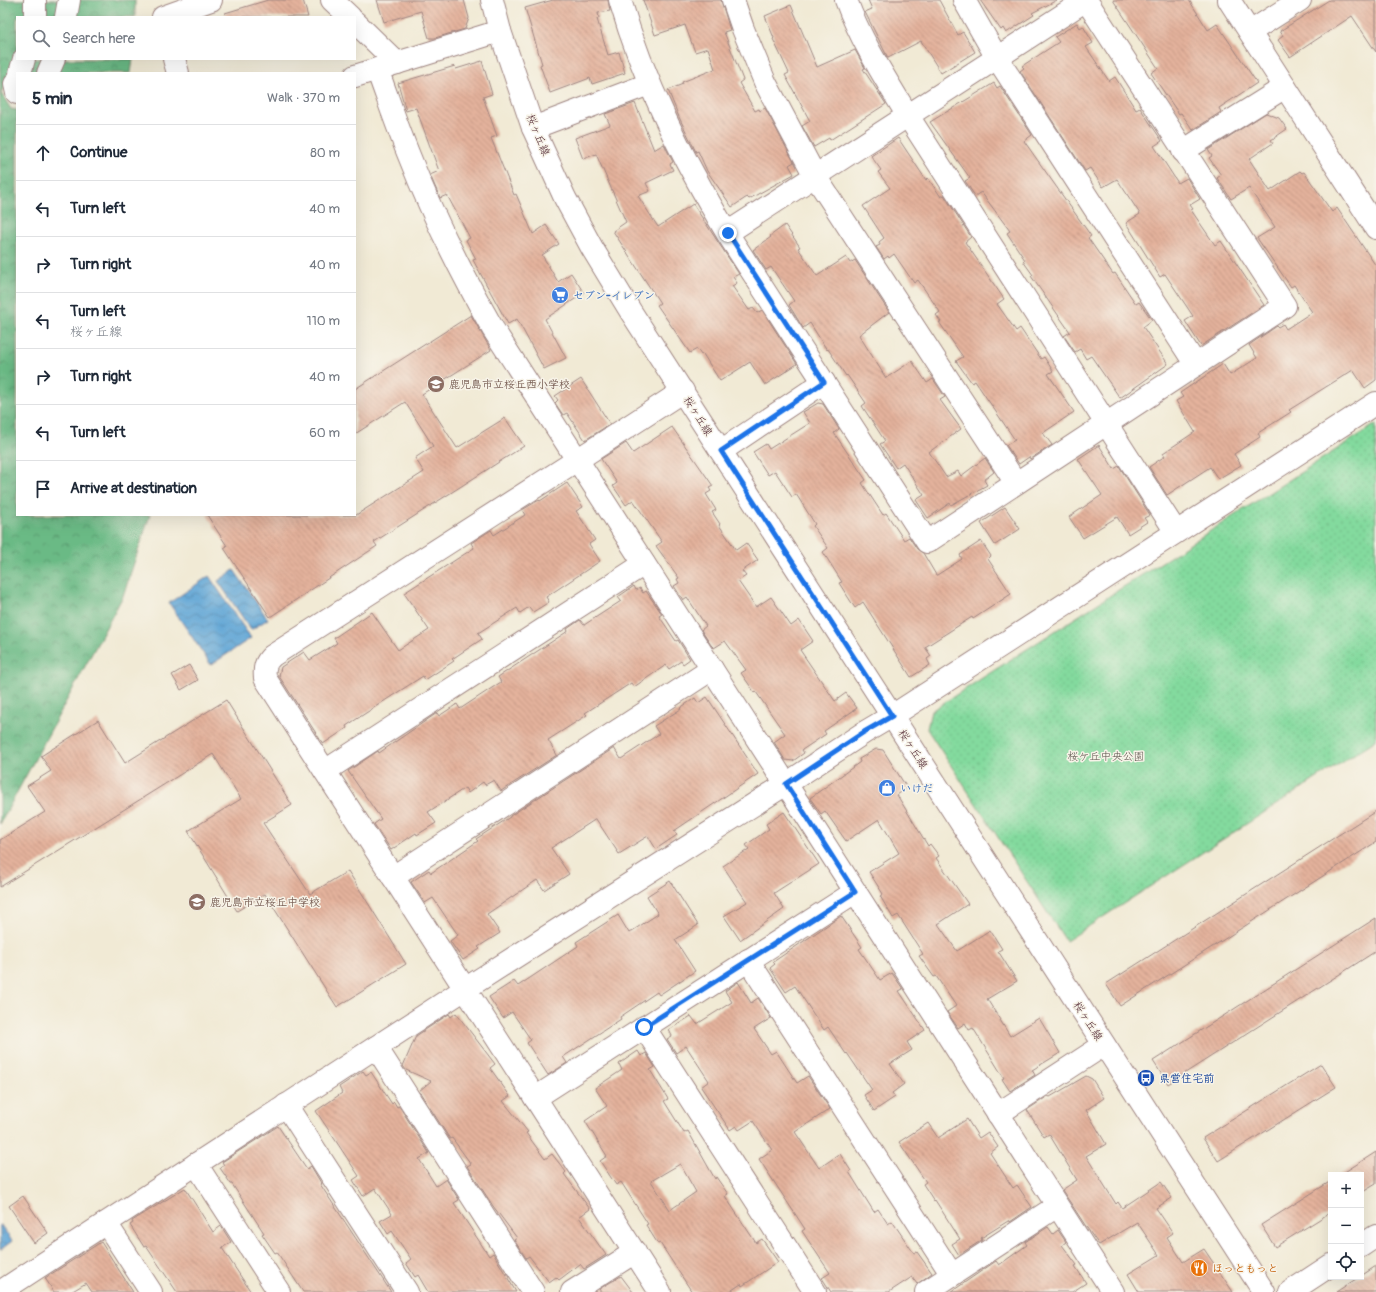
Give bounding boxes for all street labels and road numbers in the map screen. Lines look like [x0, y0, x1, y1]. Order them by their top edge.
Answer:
street label: 桜ヶ丘線 [523, 112, 553, 158]
street label: 桜ヶ丘線 [681, 394, 715, 438]
street label: 桜ヶ丘線 [896, 727, 930, 771]
street label: 桜ヶ丘線 [1071, 999, 1105, 1043]

